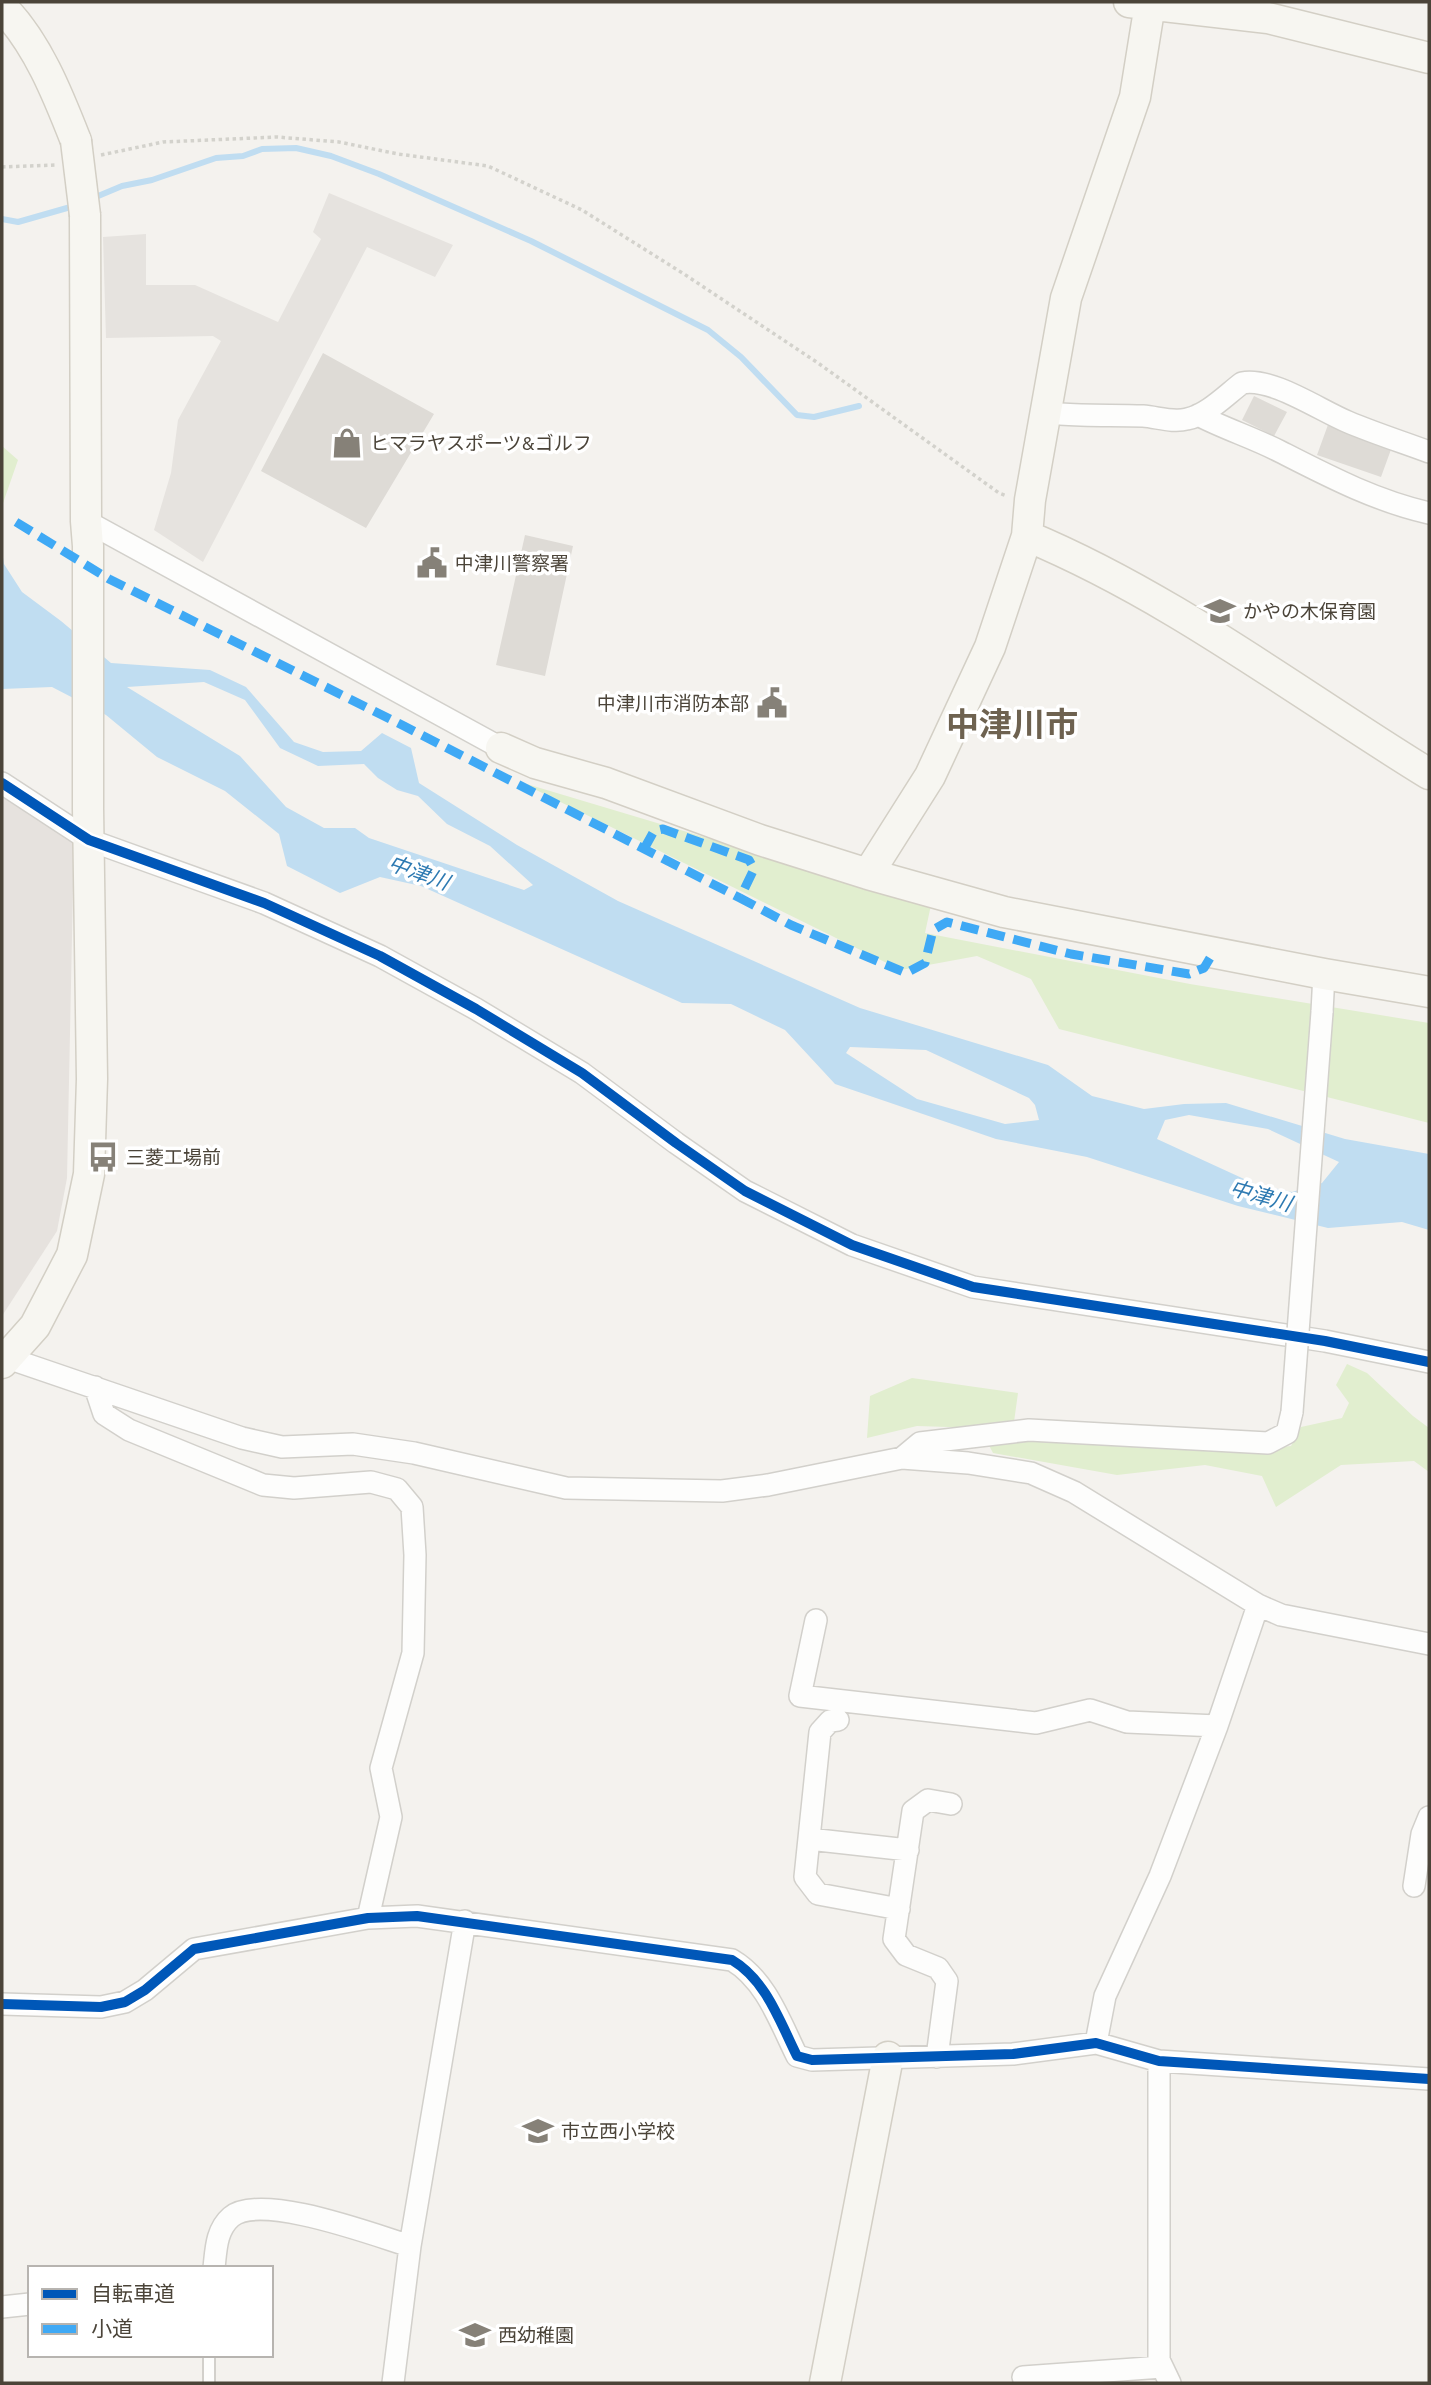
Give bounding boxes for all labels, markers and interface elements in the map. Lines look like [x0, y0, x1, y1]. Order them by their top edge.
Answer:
shop icon: ヒマラヤスポーツ&ゴルフ [330, 426, 364, 460]
place label: ヒマラヤスポーツ&ゴルフ [370, 431, 592, 455]
public building icon: 中津川警察署 [415, 546, 449, 580]
place label: 中津川警察署 [455, 551, 569, 575]
school or university icon: かやの木保育園 [1203, 594, 1237, 628]
place label: かやの木保育園 [1243, 599, 1376, 623]
public building icon: 中津川市消防本部 [755, 686, 789, 720]
place label: 中津川市消防本部 [597, 691, 749, 715]
district label: 中津川市 [946, 702, 1078, 745]
water label: 中津川 [385, 848, 455, 897]
bus stop icon: 三菱工場前 [86, 1140, 120, 1174]
place label: 三菱工場前 [126, 1145, 221, 1169]
water label: 中津川 [1227, 1173, 1297, 1218]
school or university icon: 市立西小学校 [521, 2114, 555, 2148]
place label: 市立西小学校 [561, 2119, 675, 2143]
legend [28, 2266, 273, 2357]
text: 自転車道 [91, 2279, 175, 2307]
text: 小道 [91, 2314, 133, 2342]
school or university icon: 西幼稚園 [458, 2318, 492, 2352]
place label: 西幼稚園 [498, 2323, 574, 2347]

